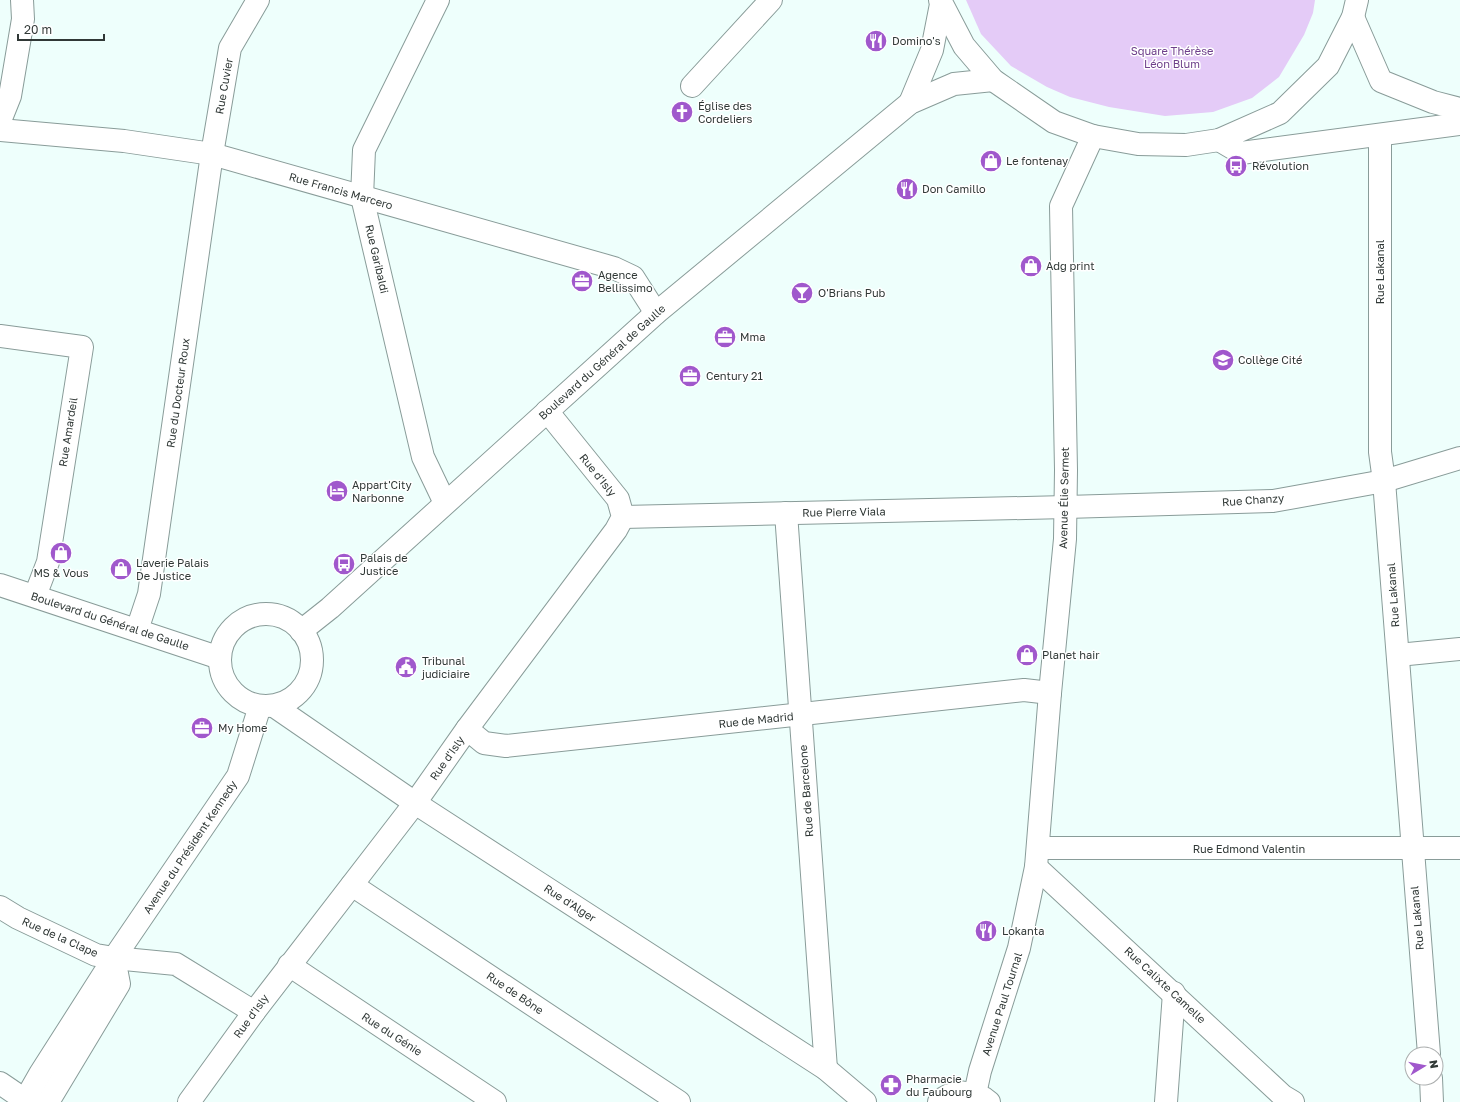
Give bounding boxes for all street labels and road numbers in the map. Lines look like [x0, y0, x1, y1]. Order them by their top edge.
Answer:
street label: Rue Cuvier [212, 56, 235, 115]
street label: Rue Francis Marcero [288, 169, 395, 212]
street label: Rue Garibaldi [363, 223, 392, 295]
street label: Rue Lakanal [1373, 239, 1386, 304]
street label: Boulevard du Général de Gaulle [536, 301, 668, 422]
street label: Rue du Docteur Roux [163, 337, 192, 449]
street label: Rue Amardeil [56, 396, 79, 468]
street label: Avenue Élie Sermet [1056, 447, 1071, 549]
street label: Rue d'Isly [577, 451, 619, 499]
street label: Rue Chanzy [1222, 491, 1284, 508]
street label: Rue Pierre Viala [802, 504, 886, 519]
street label: Rue Lakanal [1384, 562, 1401, 628]
street label: Boulevard du Général de Gaulle [29, 589, 191, 652]
street label: Rue de Madrid [718, 709, 794, 730]
street label: Rue d'Isly [427, 733, 467, 782]
street label: Rue de Barcelone [796, 745, 815, 837]
street label: Avenue du Président Kennedy [140, 778, 239, 916]
street label: Rue Edmond Valentin [1193, 842, 1305, 855]
street label: Rue d'Alger [542, 881, 599, 925]
street label: Rue Lakanal [1407, 885, 1426, 951]
street label: Rue de la Clape [20, 914, 100, 959]
street label: Rue Calixte Camelle [1122, 944, 1209, 1026]
street label: Avenue Paul Tournal [979, 950, 1024, 1057]
street label: Rue de Bône [484, 969, 546, 1016]
street label: Rue d'Isly [230, 991, 271, 1040]
street label: Rue du Génie [360, 1009, 425, 1058]

